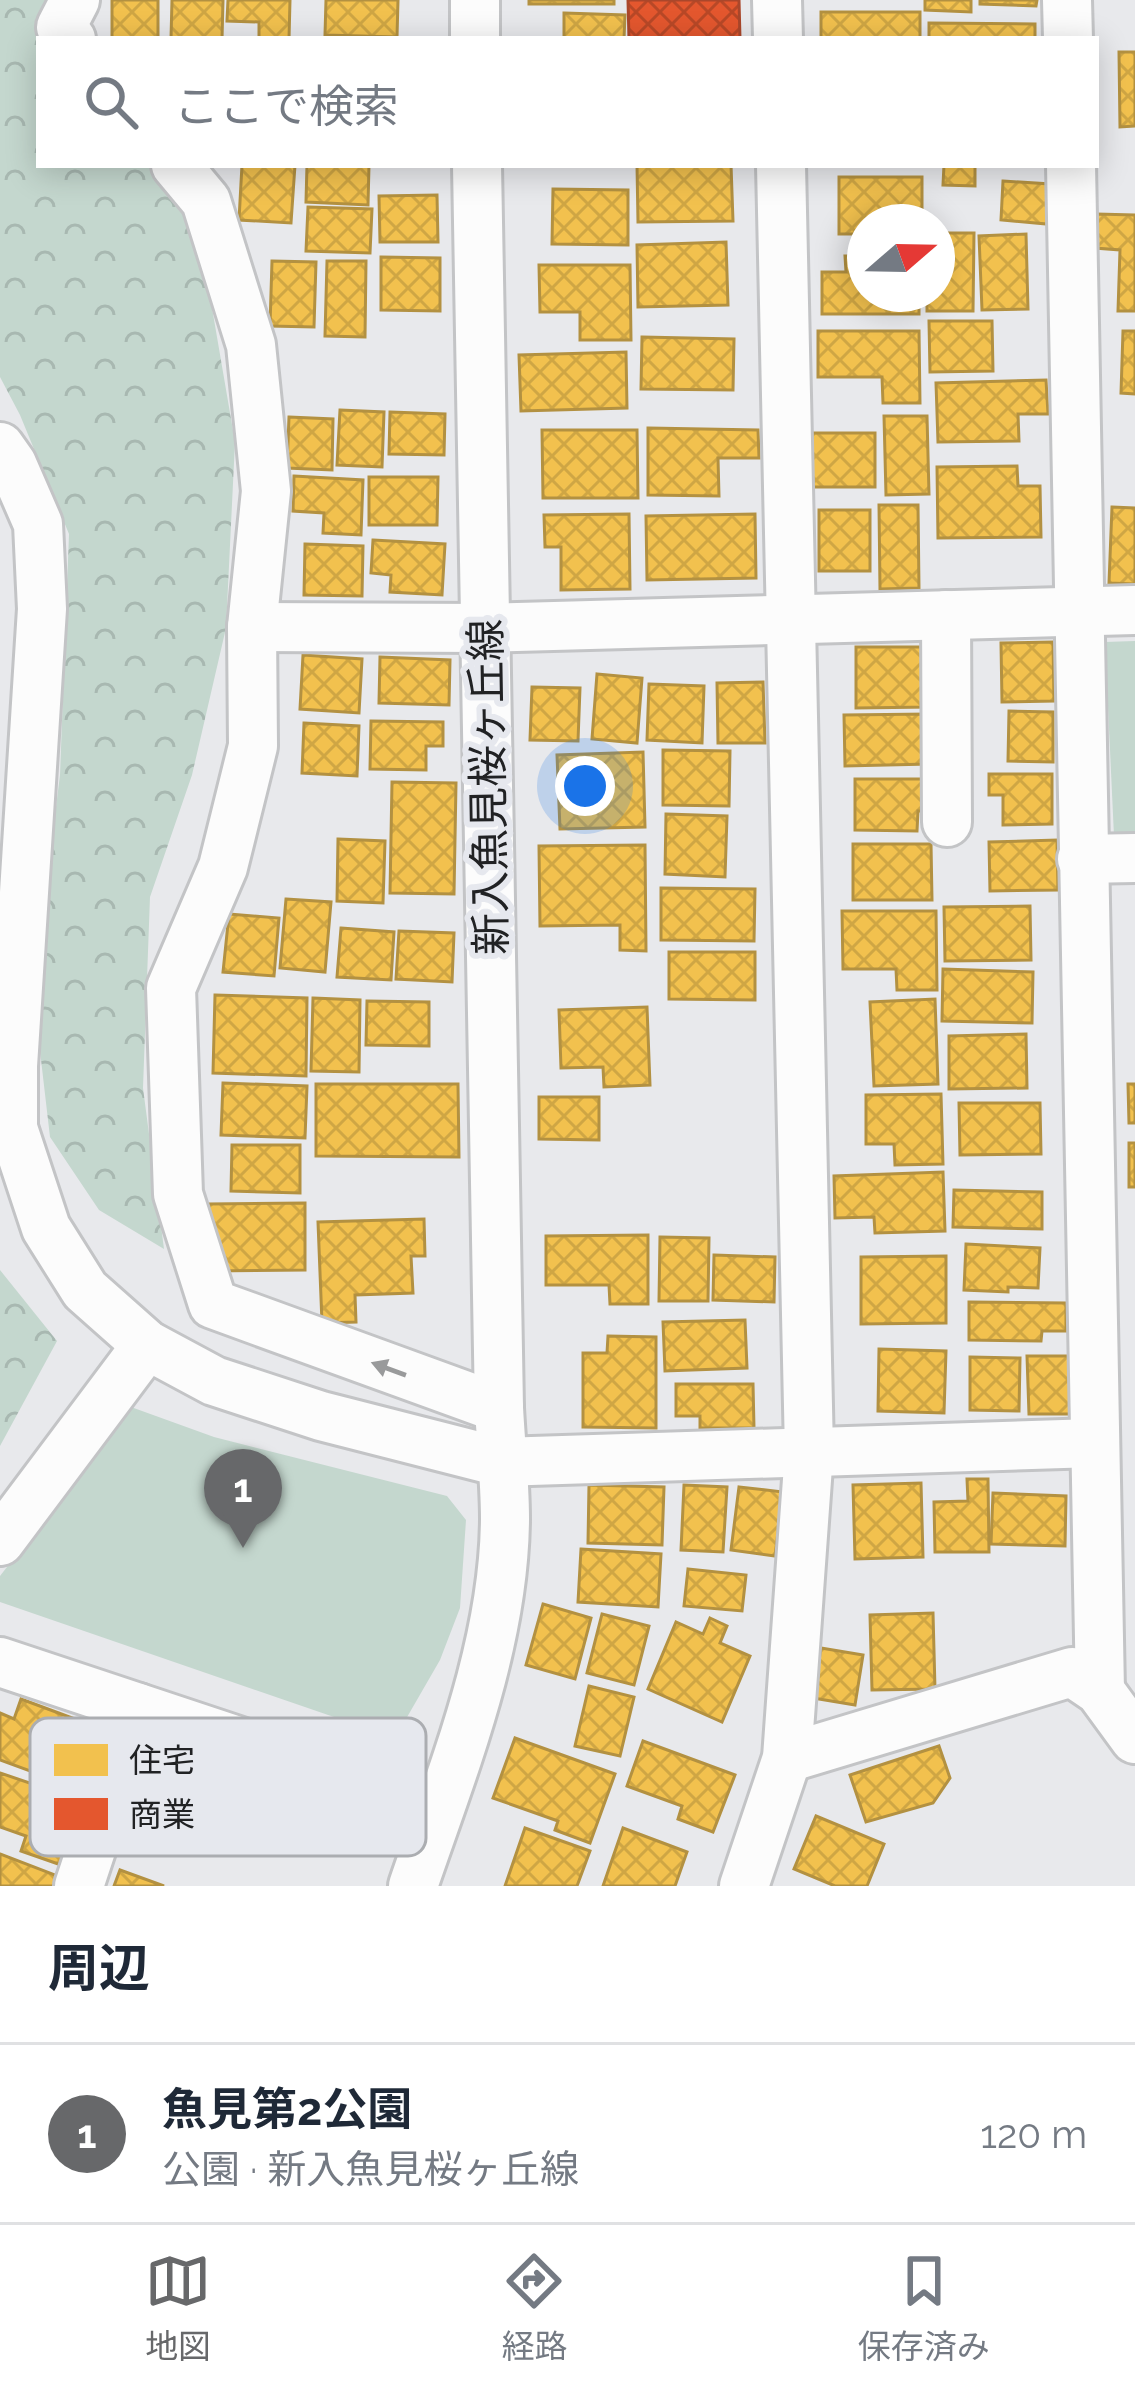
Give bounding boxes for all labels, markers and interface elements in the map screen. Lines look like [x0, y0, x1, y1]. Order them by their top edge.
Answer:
search box [36, 36, 1099, 168]
icon: search [78, 69, 144, 135]
text: ここで検索 [174, 80, 399, 133]
north arrow [847, 204, 955, 312]
street label: 新入魚見桜ヶ丘線 [461, 619, 516, 955]
your location [555, 756, 615, 816]
one-way arrow [371, 1359, 407, 1377]
pin: 1 [204, 1449, 282, 1548]
legend [30, 1718, 426, 1856]
text: 住宅 [129, 1741, 195, 1780]
text: 商業 [129, 1795, 195, 1834]
text: 周辺 [48, 1938, 150, 1998]
text: 魚見第2公園 [162, 2083, 412, 2136]
text: 1 [77, 2111, 97, 2157]
text: 120 m [980, 2111, 1087, 2157]
text: 公園 · 新入魚見桜ヶ丘線 [162, 2146, 579, 2192]
tab: 地図 [145, 2248, 211, 2368]
tab: 経路 [501, 2248, 567, 2368]
tab: 保存済み [858, 2248, 990, 2368]

